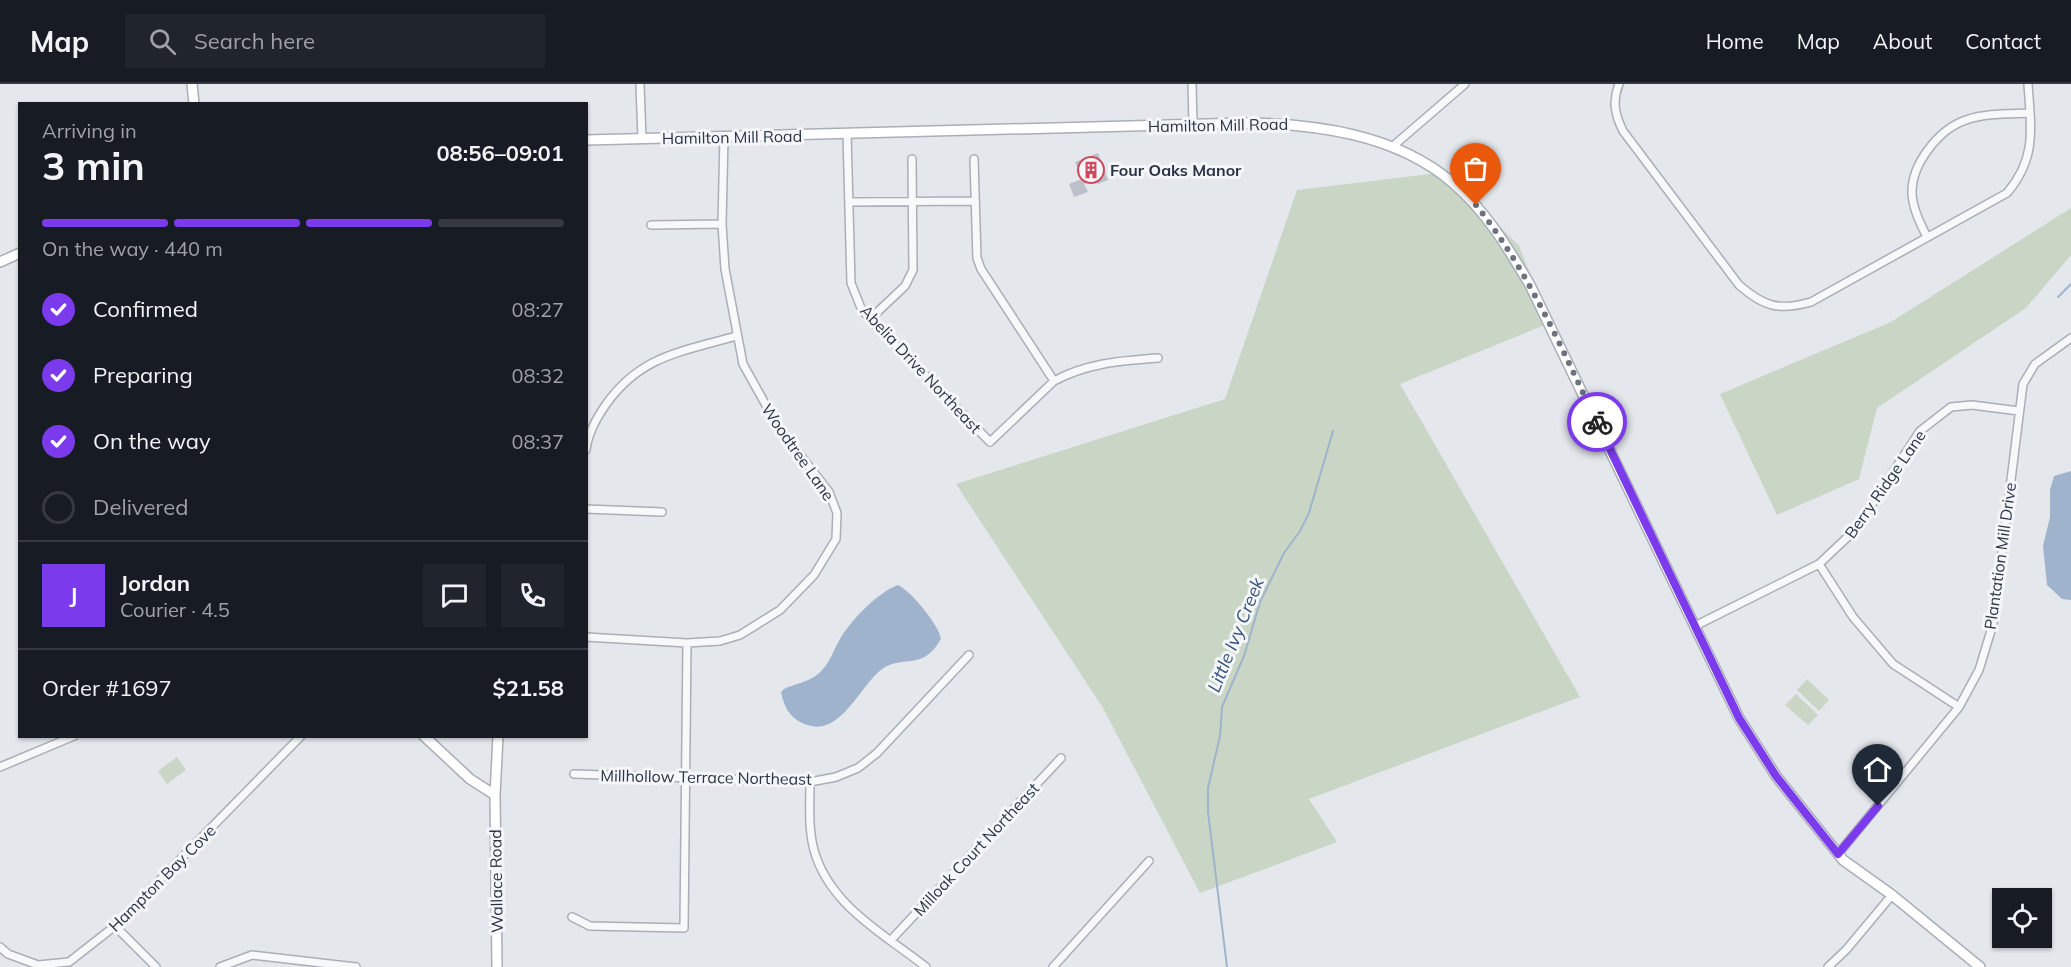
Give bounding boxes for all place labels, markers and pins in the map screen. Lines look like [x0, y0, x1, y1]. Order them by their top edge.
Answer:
pin [1450, 143, 1501, 205]
building icon: Four Oaks Manor [1076, 155, 1106, 185]
place label: Four Oaks Manor [1110, 160, 1242, 180]
pin [1852, 744, 1903, 806]

